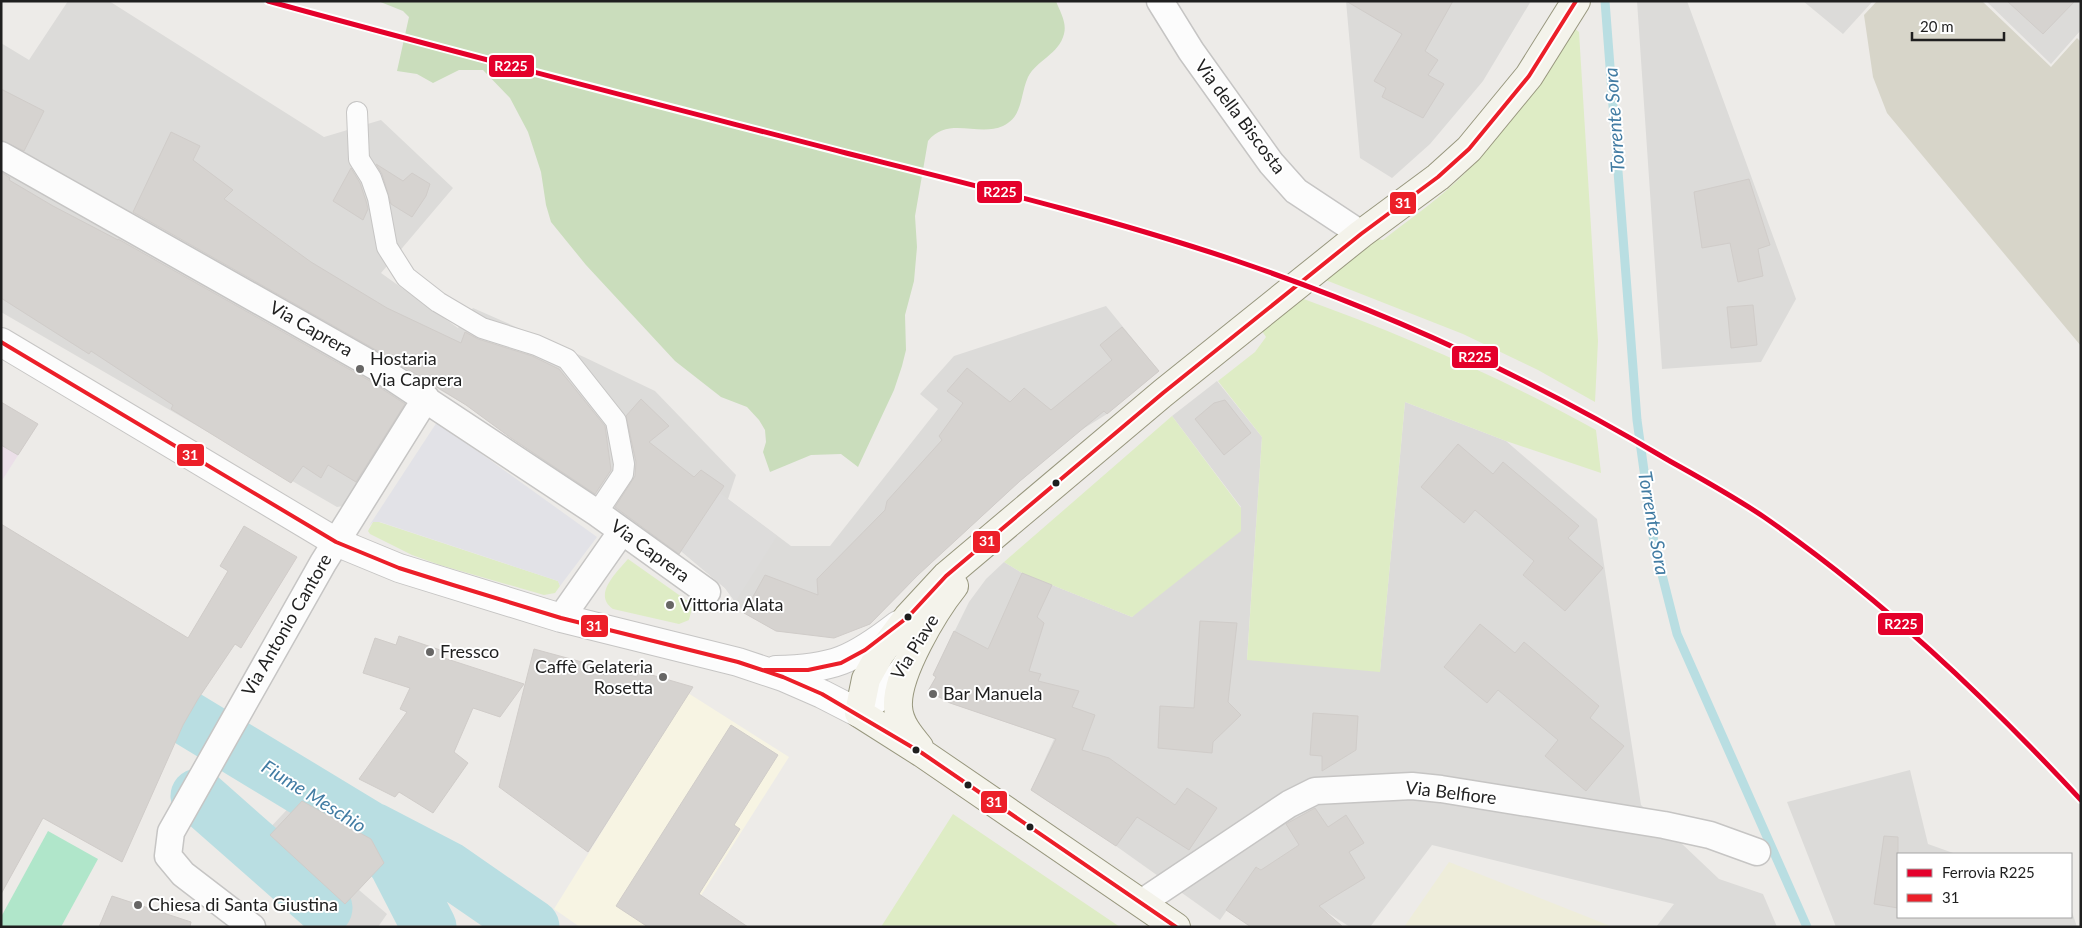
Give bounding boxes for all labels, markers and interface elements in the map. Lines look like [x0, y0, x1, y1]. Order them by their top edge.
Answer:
scale bar [1912, 10, 2004, 42]
text: 20 m [1920, 17, 1954, 35]
line badge: R225 [488, 54, 535, 78]
street label: Via della Biscosta [1191, 55, 1291, 178]
text: R225 [494, 57, 528, 74]
water label: Torrente Sora [1598, 67, 1629, 173]
line badge: R225 [976, 180, 1023, 204]
text: R225 [983, 183, 1017, 200]
line badge: 31 [1389, 191, 1417, 215]
text: 31 [1395, 194, 1411, 211]
street label: Via Caprera [266, 296, 357, 361]
line badge: R225 [1451, 345, 1499, 369]
place label: Hostaria Via Caprera [370, 347, 462, 390]
text: R225 [1458, 348, 1492, 365]
marker: Hostaria Via Caprera [354, 363, 366, 375]
line badge: 31 [176, 443, 205, 467]
text: 31 [182, 446, 198, 463]
water label: Torrente Sora [1634, 469, 1675, 577]
unlabelled marker [1051, 478, 1061, 488]
street label: Via Caprera [607, 514, 694, 586]
line badge: 31 [972, 530, 1001, 554]
text: 31 [979, 532, 995, 549]
street label: Via Antonio Cantore [236, 549, 336, 700]
place label: Vittoria Alata [680, 593, 783, 615]
marker: Vittoria Alata [664, 599, 676, 611]
street label: Via Piave [886, 610, 943, 683]
unlabelled marker [903, 612, 913, 622]
line badge: R225 [1877, 612, 1924, 636]
line badge: 31 [580, 614, 609, 638]
text: R225 [1884, 615, 1918, 632]
text: 31 [586, 617, 602, 634]
place label: Fressco [440, 640, 499, 662]
marker: Fressco [424, 646, 436, 658]
place label: Caffè Gelateria Rosetta [535, 655, 653, 698]
marker: Caffè Gelateria Rosetta [657, 671, 669, 683]
place label: Bar Manuela [943, 682, 1042, 704]
marker: Bar Manuela [927, 688, 939, 700]
unlabelled marker [911, 745, 921, 755]
water label: Fiume Meschio [258, 754, 371, 837]
street label: Via Belfiore [1404, 776, 1498, 809]
unlabelled marker [963, 780, 973, 790]
line badge: 31 [980, 790, 1008, 814]
text: 31 [986, 793, 1002, 810]
unlabelled marker [1025, 822, 1035, 832]
legend [1897, 853, 2072, 918]
text: Ferrovia R225 [1942, 863, 2035, 881]
text: 31 [1942, 888, 1959, 906]
place label: Chiesa di Santa Giustina [148, 893, 338, 915]
marker: Chiesa di Santa Giustina [132, 899, 144, 911]

